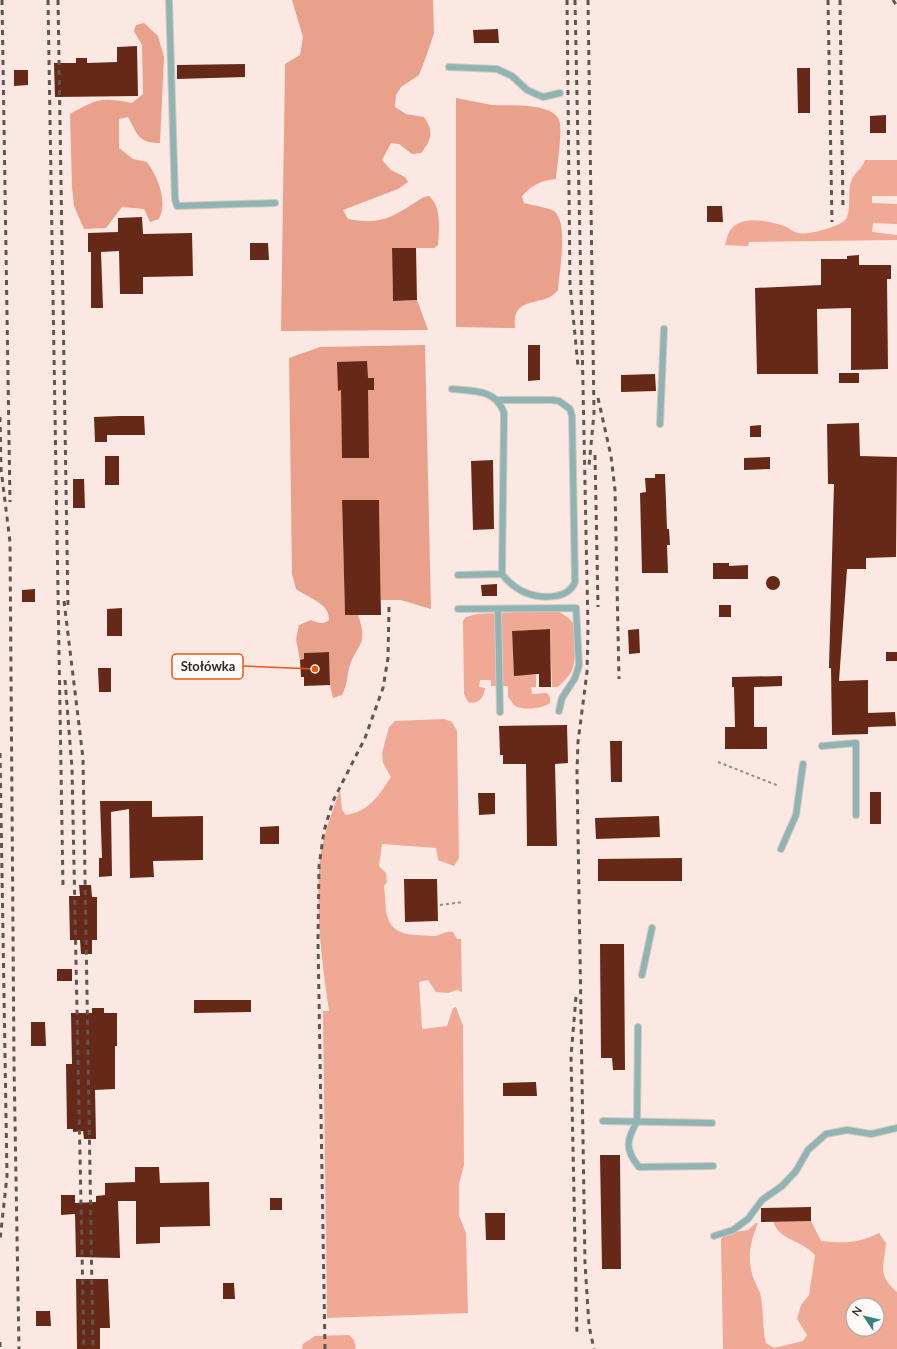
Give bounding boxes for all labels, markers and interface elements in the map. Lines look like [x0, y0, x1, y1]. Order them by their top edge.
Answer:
callout: Stołówka [172, 654, 243, 679]
text: Stołówka [181, 658, 235, 674]
north arrow [845, 1297, 885, 1337]
text: N [849, 1304, 864, 1318]

